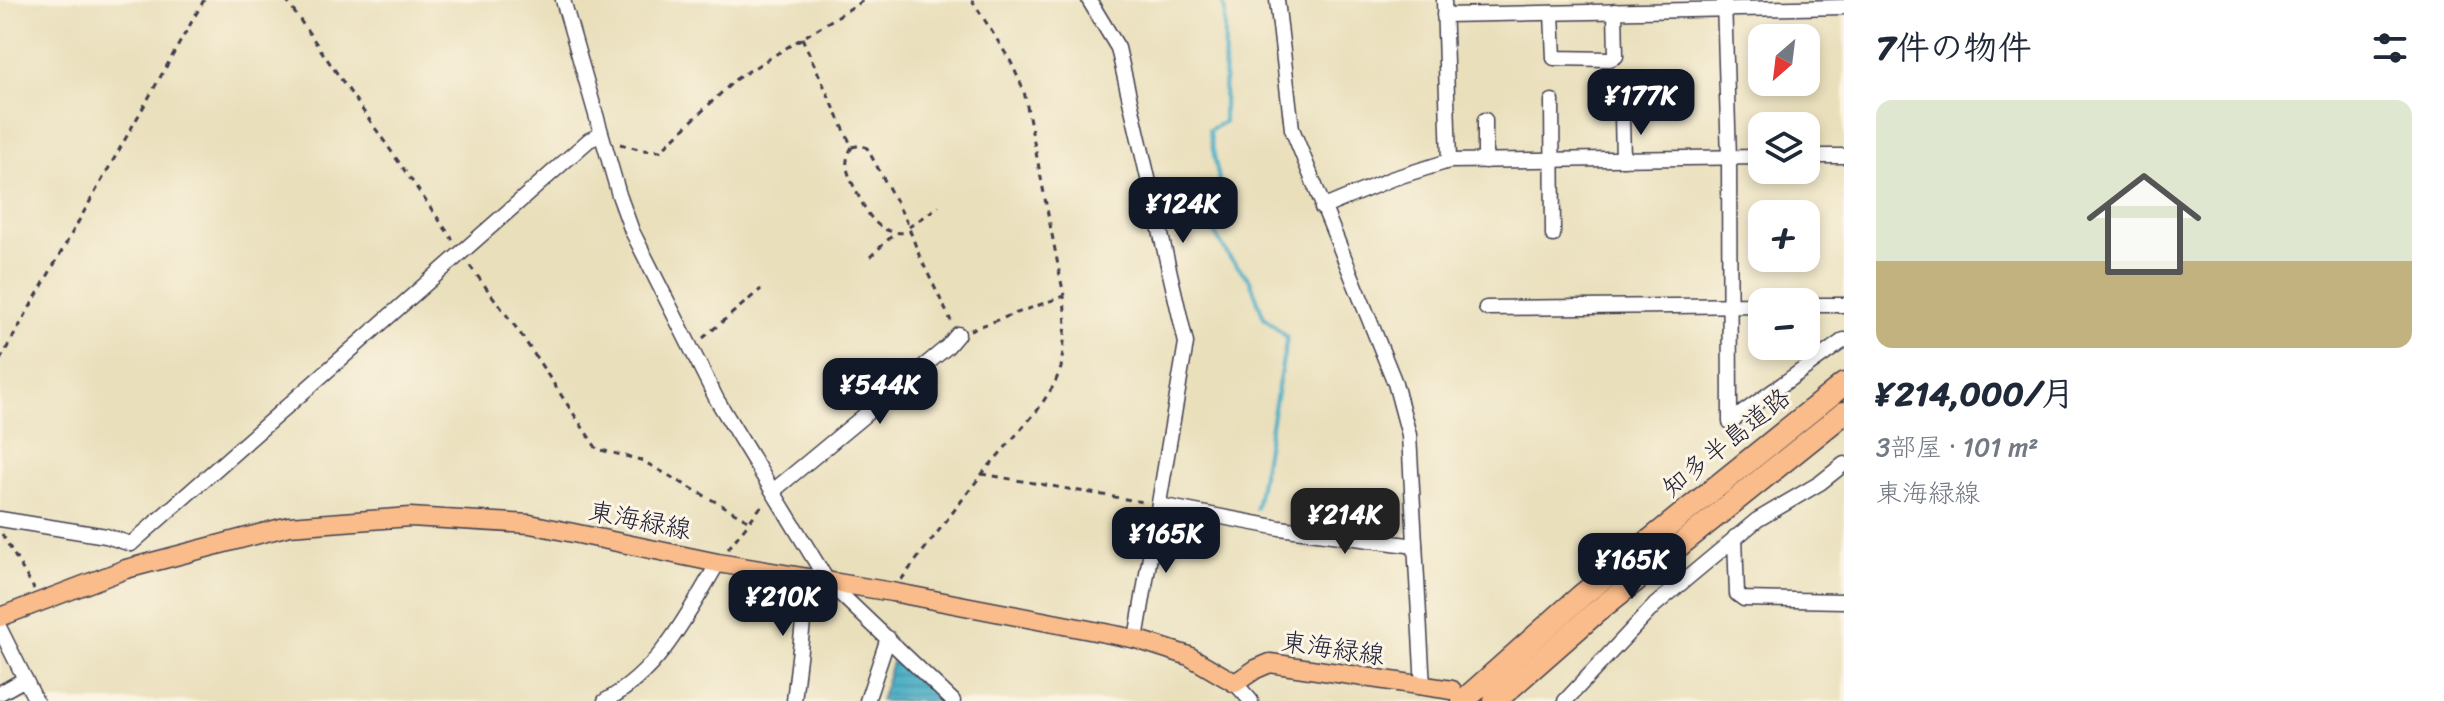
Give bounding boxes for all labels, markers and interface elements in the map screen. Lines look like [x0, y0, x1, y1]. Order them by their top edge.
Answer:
text: 7件の物件 [1876, 18, 2031, 78]
north arrow [1748, 24, 1820, 96]
map controls [1748, 24, 1820, 360]
icon: filters [2368, 26, 2412, 70]
pin: ¥177K [1585, 69, 1697, 137]
text: ¥177K [1605, 72, 1677, 118]
button: layers [1748, 112, 1820, 184]
icon: home [2072, 152, 2216, 296]
pin: ¥124K [1127, 177, 1239, 245]
text: ¥124K [1147, 180, 1219, 226]
button: + [1748, 200, 1820, 272]
button: − [1748, 288, 1820, 360]
pin: ¥544K [824, 358, 936, 426]
text: ¥544K [841, 361, 919, 407]
text: ¥214,000/月 [1876, 364, 2075, 424]
street label: 知多半島道路 [1651, 375, 1801, 509]
text: 3部屋 · 101 m² [1876, 424, 2038, 470]
text: 東海緑線 [1876, 470, 1980, 516]
street label: 東海緑線 [585, 487, 695, 553]
pin: ¥214K [1289, 488, 1401, 556]
text: ¥214K [1309, 491, 1381, 537]
pin: ¥165K [1110, 507, 1222, 575]
text: ¥165K [1130, 510, 1202, 556]
pin: ¥165K [1576, 533, 1688, 601]
text: ¥165K [1596, 536, 1668, 582]
pin: ¥210K [727, 570, 839, 638]
text: ¥210K [747, 573, 819, 619]
street label: 東海緑線 [1278, 618, 1388, 678]

